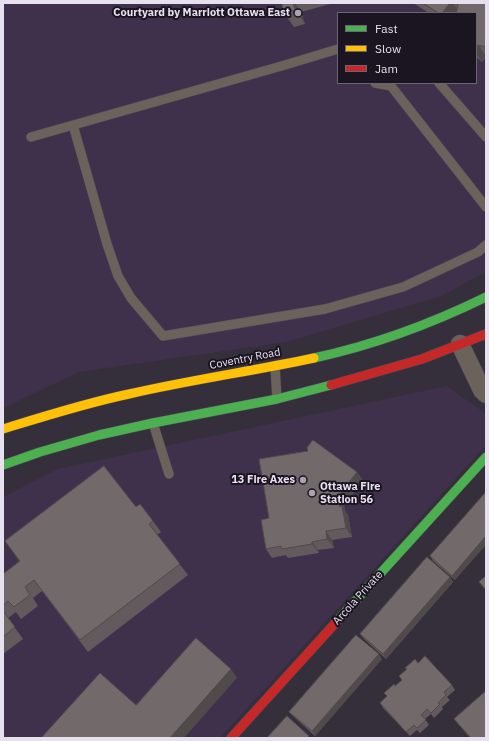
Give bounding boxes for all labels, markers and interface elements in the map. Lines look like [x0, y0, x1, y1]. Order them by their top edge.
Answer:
place label: Courtyard by Marriott Ottawa East [113, 6, 290, 20]
marker: Courtyard by Marriott Ottawa East [293, 8, 303, 18]
legend [337, 12, 477, 84]
text: Fast [375, 21, 398, 36]
text: Slow [375, 41, 401, 56]
text: Jam [375, 61, 398, 76]
street label: Coventry Road [208, 346, 282, 372]
place label: 13 Fire Axes [231, 473, 295, 487]
marker: 13 Fire Axes [298, 475, 308, 485]
place label: Ottawa Fire Station 56 [320, 480, 381, 506]
marker: Ottawa Fire Station 56 [307, 488, 317, 498]
street label: Arcola Private [330, 568, 386, 628]

